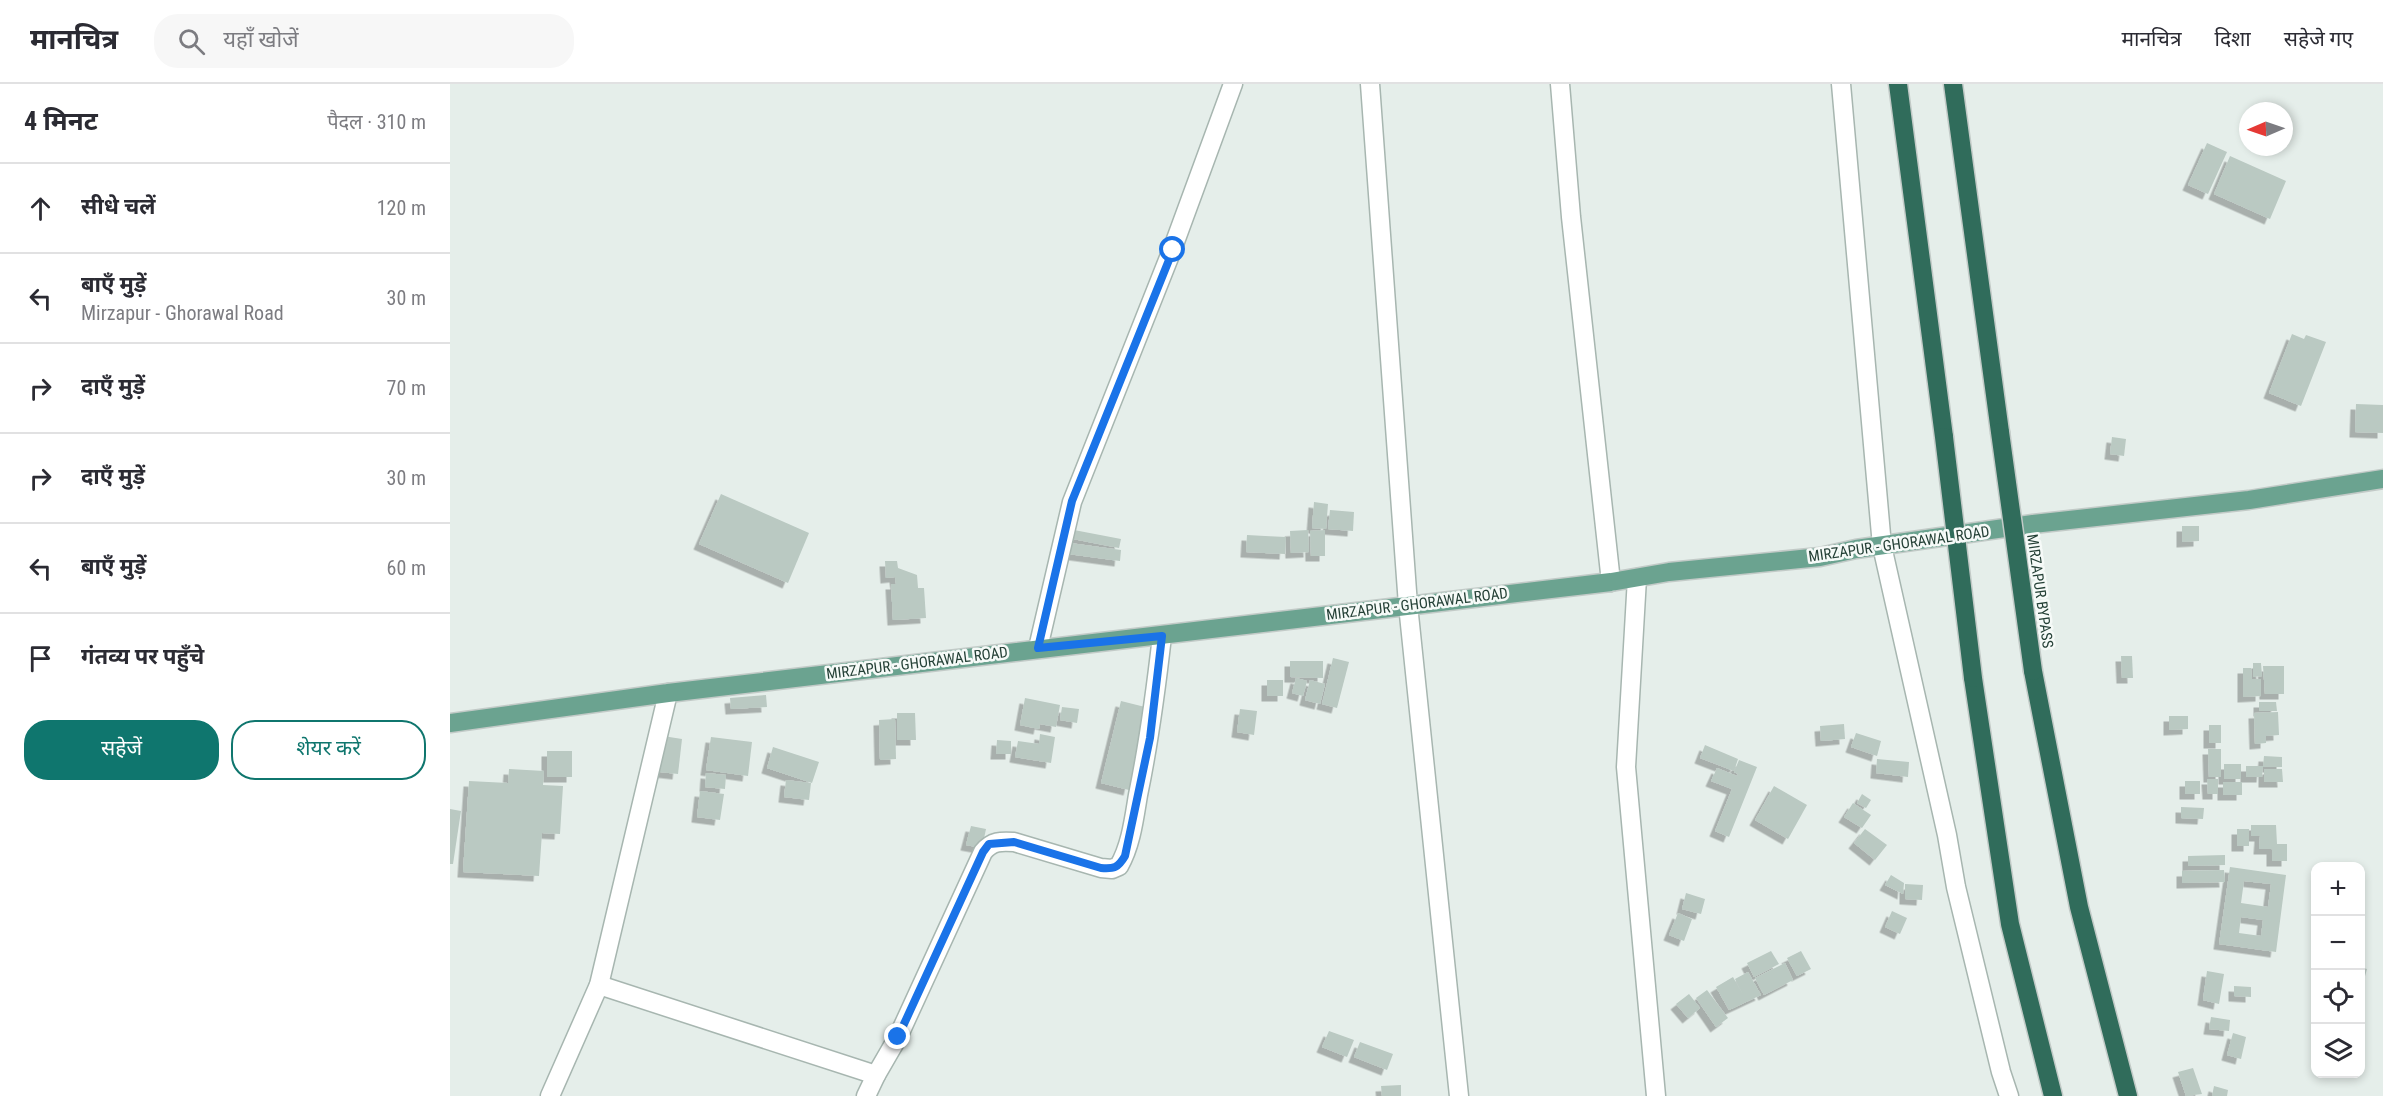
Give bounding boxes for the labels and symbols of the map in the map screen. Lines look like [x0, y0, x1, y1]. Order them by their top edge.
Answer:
north arrow [2239, 102, 2293, 156]
route start [1159, 236, 1185, 262]
street label: MIRZAPUR - GHORAWAL ROAD [1807, 522, 1991, 566]
street label: MIRZAPUR BYPASS [2023, 533, 2057, 649]
street label: MIRZAPUR - GHORAWAL ROAD [1325, 584, 1509, 624]
street label: MIRZAPUR - GHORAWAL ROAD [825, 643, 1009, 683]
route end [884, 1023, 910, 1049]

